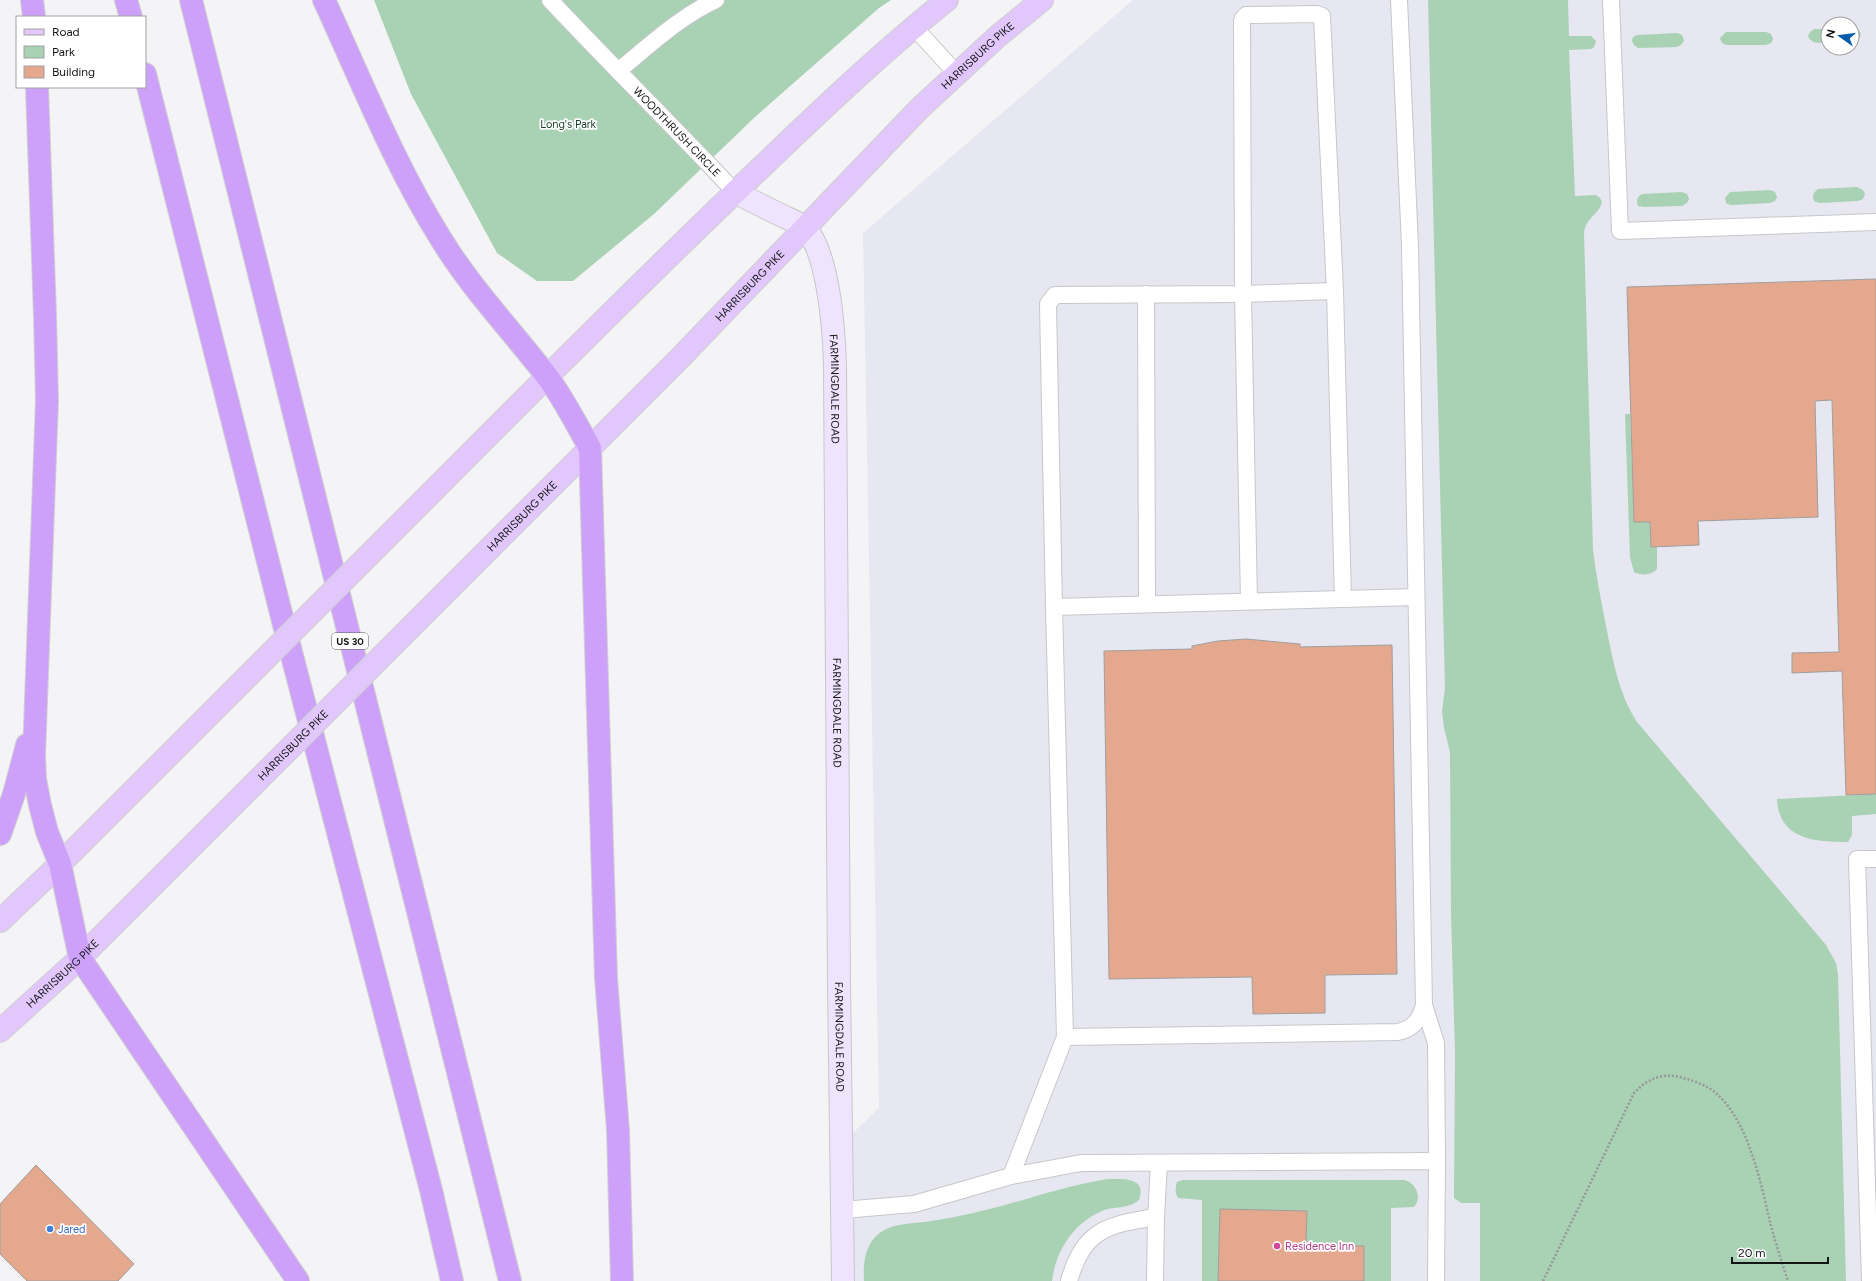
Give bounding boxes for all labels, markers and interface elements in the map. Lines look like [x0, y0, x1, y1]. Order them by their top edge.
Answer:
legend [16, 16, 146, 88]
north arrow [1820, 16, 1860, 56]
street label: HARRISBURG PIKE [938, 19, 1017, 92]
text: Road [52, 25, 80, 39]
text: N [1823, 28, 1838, 39]
text: Park [52, 45, 75, 59]
text: Building [52, 65, 95, 79]
street label: WOODTHRUSH CIRCLE [631, 84, 723, 179]
park label: Long's Park [540, 118, 596, 131]
street label: HARRISBURG PIKE [712, 247, 787, 324]
street label: FARMINGDALE ROAD [827, 334, 842, 444]
street label: HARRISBURG PIKE [484, 478, 560, 554]
road number: US 30 [332, 633, 368, 649]
street label: FARMINGDALE ROAD [830, 658, 844, 768]
street label: HARRISBURG PIKE [255, 707, 331, 783]
street label: HARRISBURG PIKE [24, 937, 101, 1010]
street label: FARMINGDALE ROAD [832, 982, 847, 1092]
place label: Jared [58, 1223, 85, 1236]
marker: Jared [45, 1224, 55, 1234]
scale bar [1732, 1239, 1828, 1265]
place label: Residence Inn [1285, 1240, 1354, 1253]
marker: Residence Inn [1272, 1241, 1282, 1251]
text: 20 m [1738, 1246, 1766, 1260]

